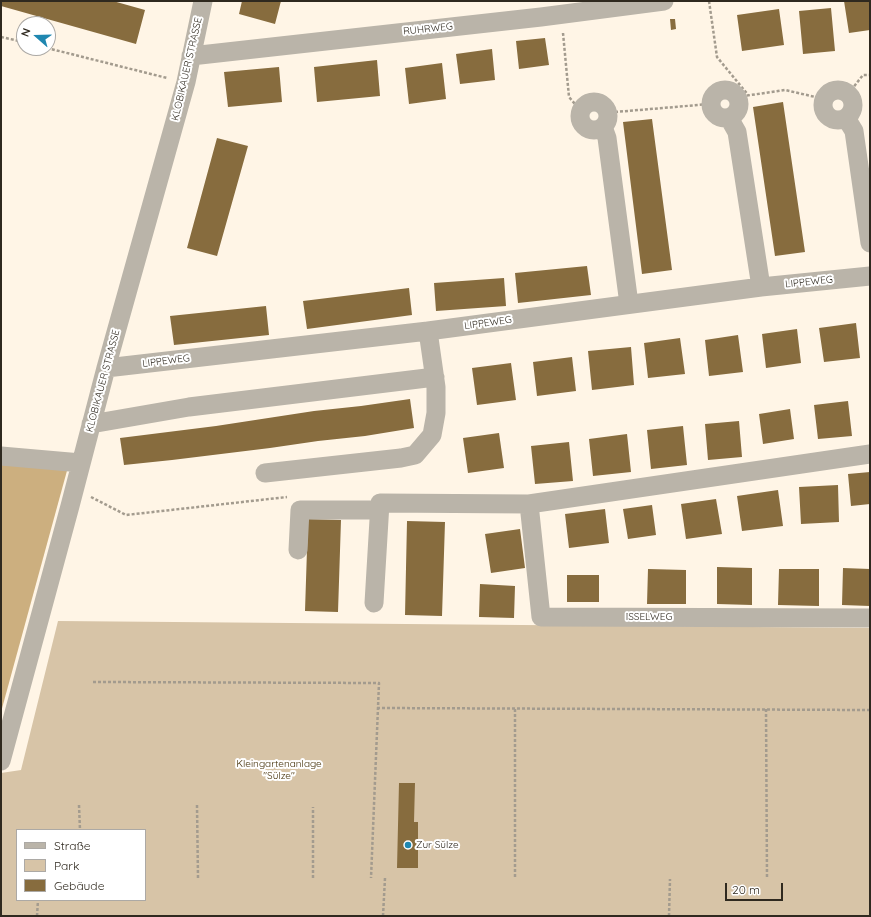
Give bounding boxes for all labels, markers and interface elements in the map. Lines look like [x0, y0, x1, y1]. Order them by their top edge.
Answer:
north arrow [16, 16, 56, 56]
street label: KLOBIKAUER STRASSE [169, 16, 205, 122]
street label: RUHRWEG [403, 20, 453, 38]
text: N [18, 26, 34, 38]
street label: LIPPEWEG [785, 274, 833, 290]
street label: LIPPEWEG [464, 314, 512, 332]
street label: KLOBIKAUER STRASSE [84, 328, 122, 434]
street label: LIPPEWEG [142, 352, 190, 370]
street label: ISSELWEG [626, 611, 672, 623]
park label: Kleingartenanlage "Sülze" [236, 758, 322, 782]
legend [16, 829, 146, 901]
text: Straße [54, 838, 91, 853]
place label: Zur Sülze [416, 839, 459, 851]
marker: Zur Sülze [403, 840, 413, 850]
text: Park [54, 858, 79, 873]
scale bar [727, 875, 785, 901]
text: Gebäude [54, 878, 104, 893]
text: 20 m [732, 882, 760, 897]

